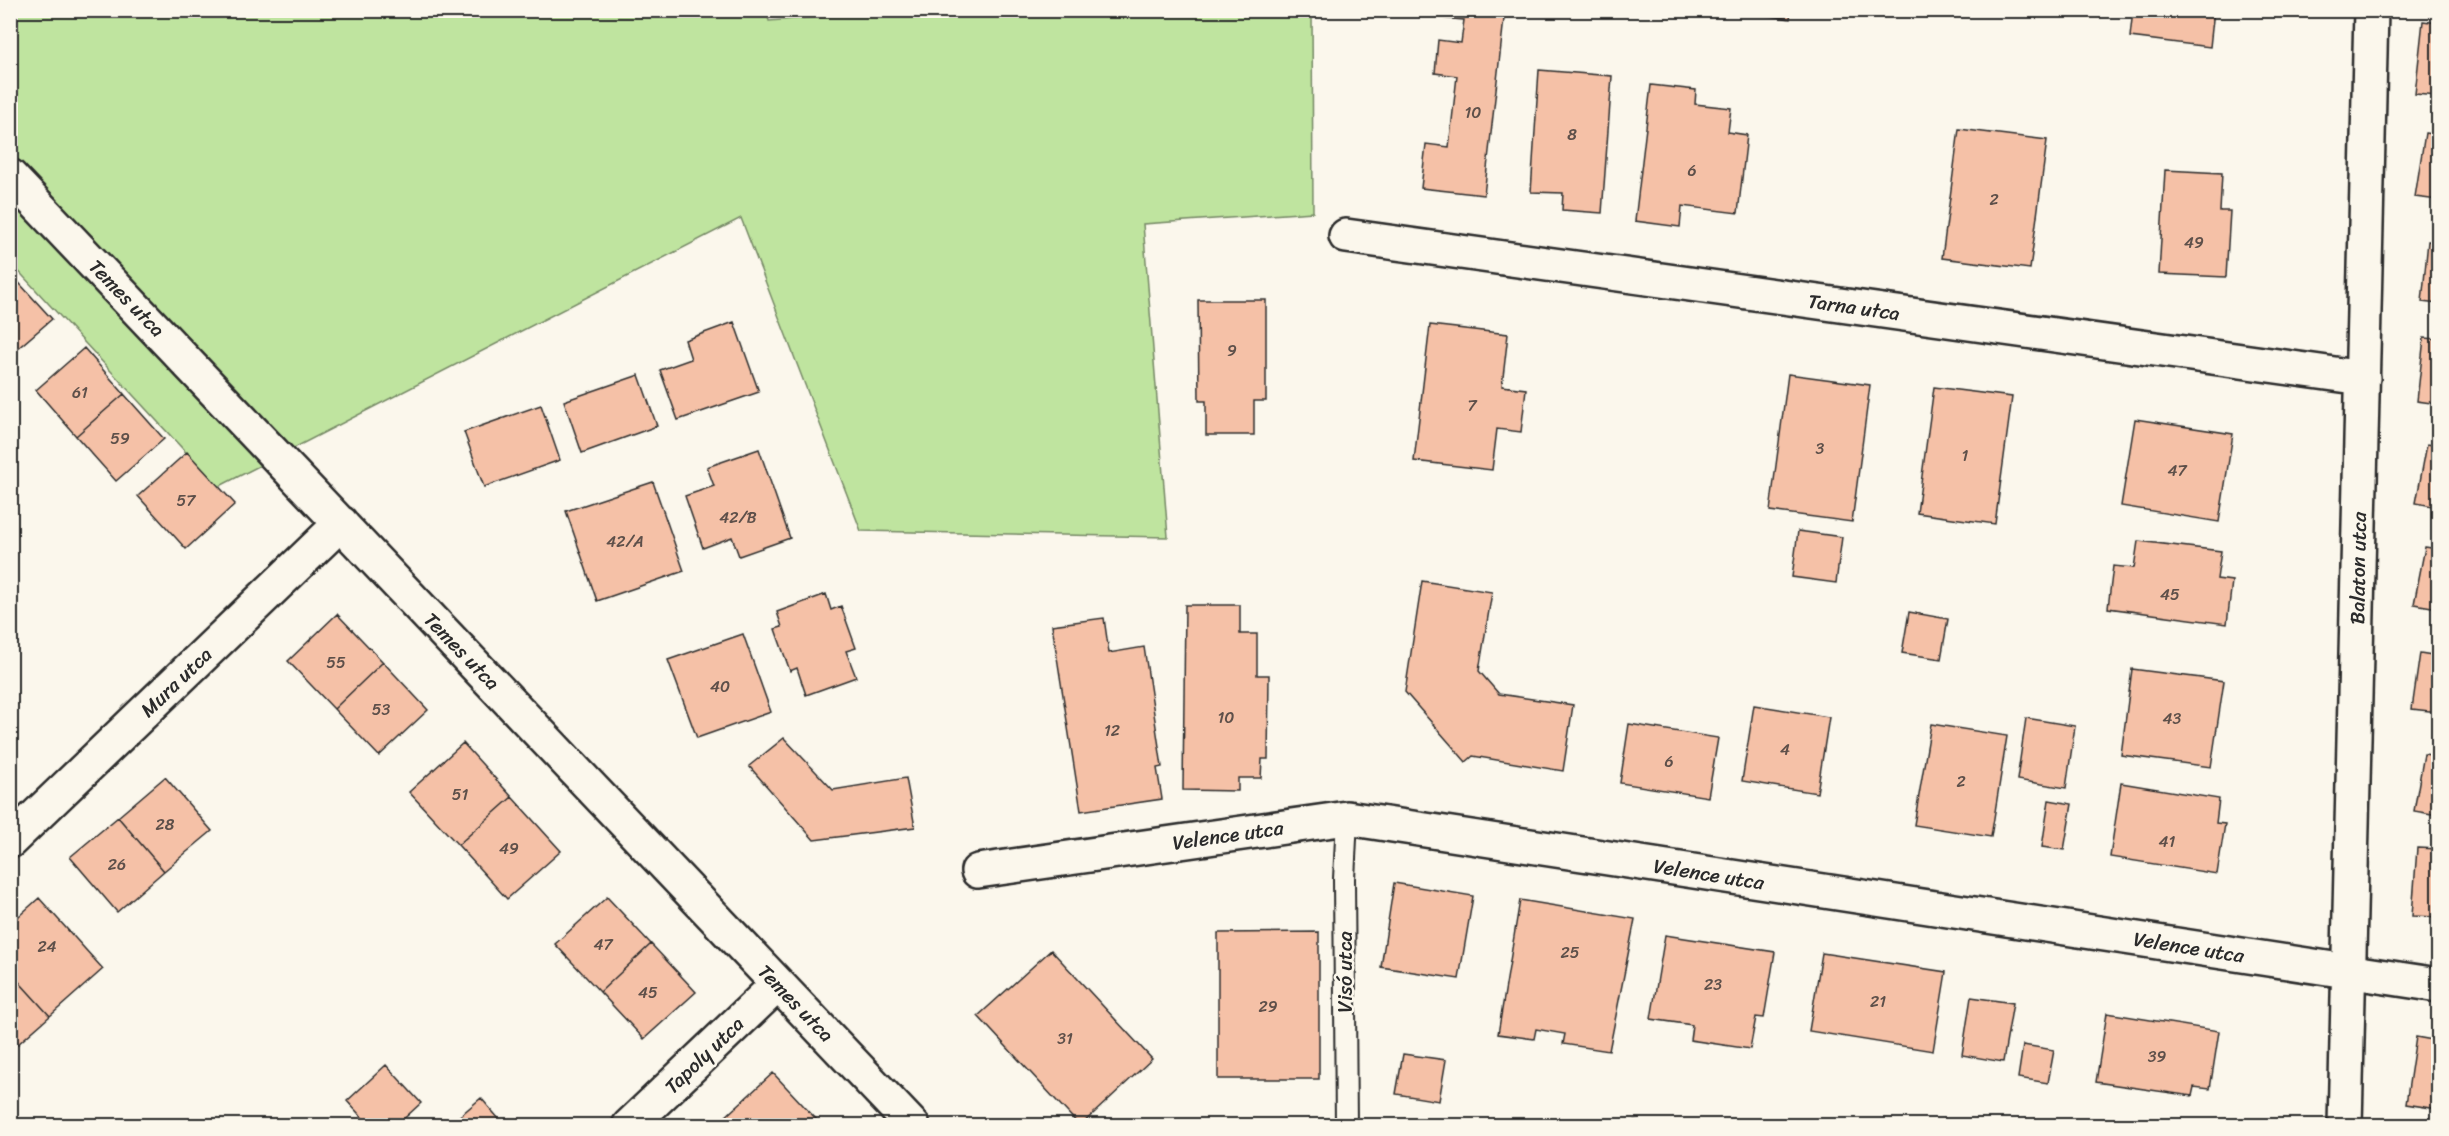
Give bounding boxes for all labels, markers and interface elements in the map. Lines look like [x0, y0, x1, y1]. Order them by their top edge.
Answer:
house number: 10 [1465, 98, 1481, 127]
house number: 8 [1567, 120, 1577, 149]
house number: 6 [1687, 156, 1697, 185]
house number: 2 [1989, 185, 1999, 214]
house number: 49 [2184, 228, 2204, 257]
street label: Temes utca [80, 251, 173, 346]
street label: Tarna utca [1806, 284, 1902, 331]
house number: 9 [1227, 336, 1237, 365]
house number: 61 [72, 378, 88, 407]
house number: 7 [1467, 391, 1477, 420]
house number: 59 [110, 424, 130, 453]
house number: 3 [1816, 434, 1825, 463]
house number: 1 [1962, 441, 1969, 470]
house number: 47 [2167, 456, 2187, 485]
house number: 57 [177, 486, 196, 515]
house number: 42/B [719, 503, 757, 532]
street label: Balaton utca [2340, 510, 2377, 625]
house number: 42/A [606, 527, 644, 556]
house number: 45 [2160, 580, 2180, 609]
street label: Temes utca [415, 604, 508, 699]
street label: Mura utca [132, 639, 221, 726]
house number: 55 [326, 648, 346, 677]
house number: 40 [710, 672, 730, 701]
house number: 53 [372, 695, 390, 724]
house number: 10 [1218, 703, 1234, 732]
house number: 43 [2163, 704, 2182, 733]
house number: 12 [1104, 716, 1120, 745]
house number: 4 [1780, 735, 1790, 764]
house number: 6 [1664, 747, 1674, 776]
house number: 2 [1956, 767, 1966, 796]
house number: 51 [452, 780, 468, 809]
house number: 28 [156, 810, 175, 839]
street label: Velence utca [1170, 810, 1287, 861]
house number: 41 [2159, 827, 2176, 856]
house number: 49 [499, 834, 519, 863]
street label: Velence utca [1651, 848, 1768, 901]
house number: 26 [108, 850, 126, 879]
street label: Velence utca [2131, 921, 2248, 974]
house number: 47 [593, 930, 613, 959]
street label: Visó utca [1328, 931, 1363, 1013]
house number: 24 [37, 932, 57, 961]
house number: 25 [1560, 938, 1580, 967]
street label: Temes utca [749, 956, 842, 1051]
house number: 23 [1704, 970, 1722, 999]
house number: 45 [638, 978, 658, 1007]
house number: 21 [1870, 987, 1886, 1016]
house number: 29 [1258, 992, 1278, 1021]
street label: Tapoly utca [656, 1008, 753, 1103]
house number: 31 [1057, 1024, 1073, 1053]
house number: 39 [2148, 1042, 2166, 1071]

